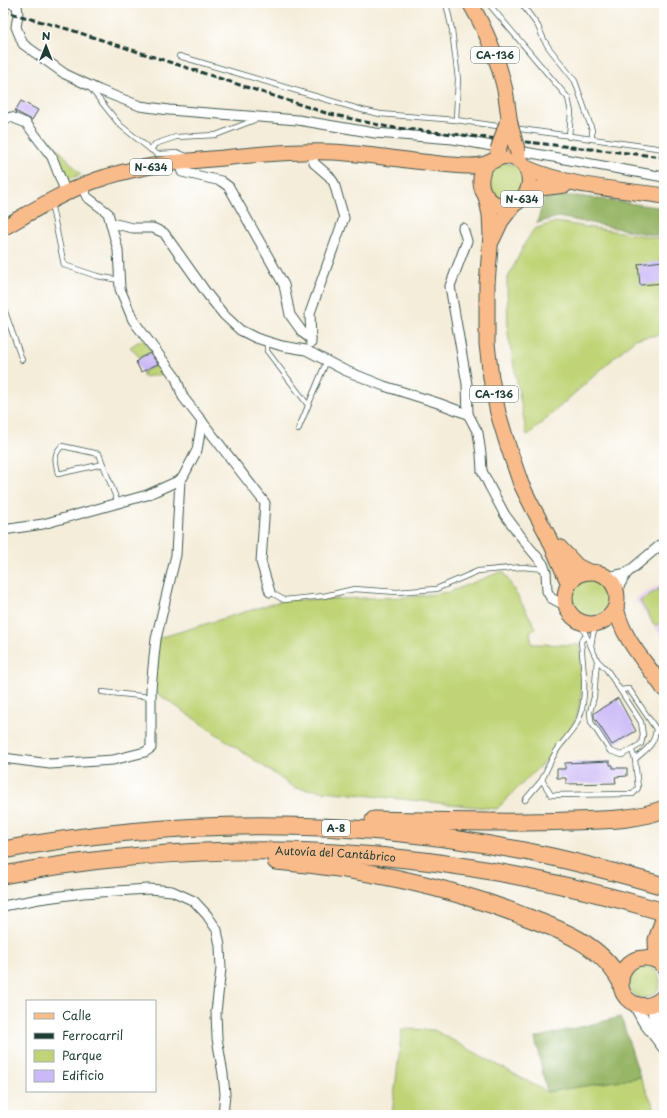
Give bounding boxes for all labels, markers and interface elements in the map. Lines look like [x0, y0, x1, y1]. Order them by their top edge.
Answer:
north arrow [26, 26, 66, 66]
text: N [42, 27, 51, 44]
road number: CA-136 [471, 47, 519, 63]
road number: N-634 [130, 159, 172, 175]
road number: N-634 [501, 191, 543, 207]
road number: CA-136 [470, 386, 518, 402]
road number: A-8 [322, 820, 350, 836]
street label: Autovía del Cantábrico [275, 842, 397, 866]
legend [26, 1000, 156, 1092]
text: Calle [62, 1006, 92, 1024]
text: Ferrocarril [62, 1026, 123, 1044]
text: Parque [62, 1046, 102, 1064]
text: Edificio [62, 1066, 104, 1084]

